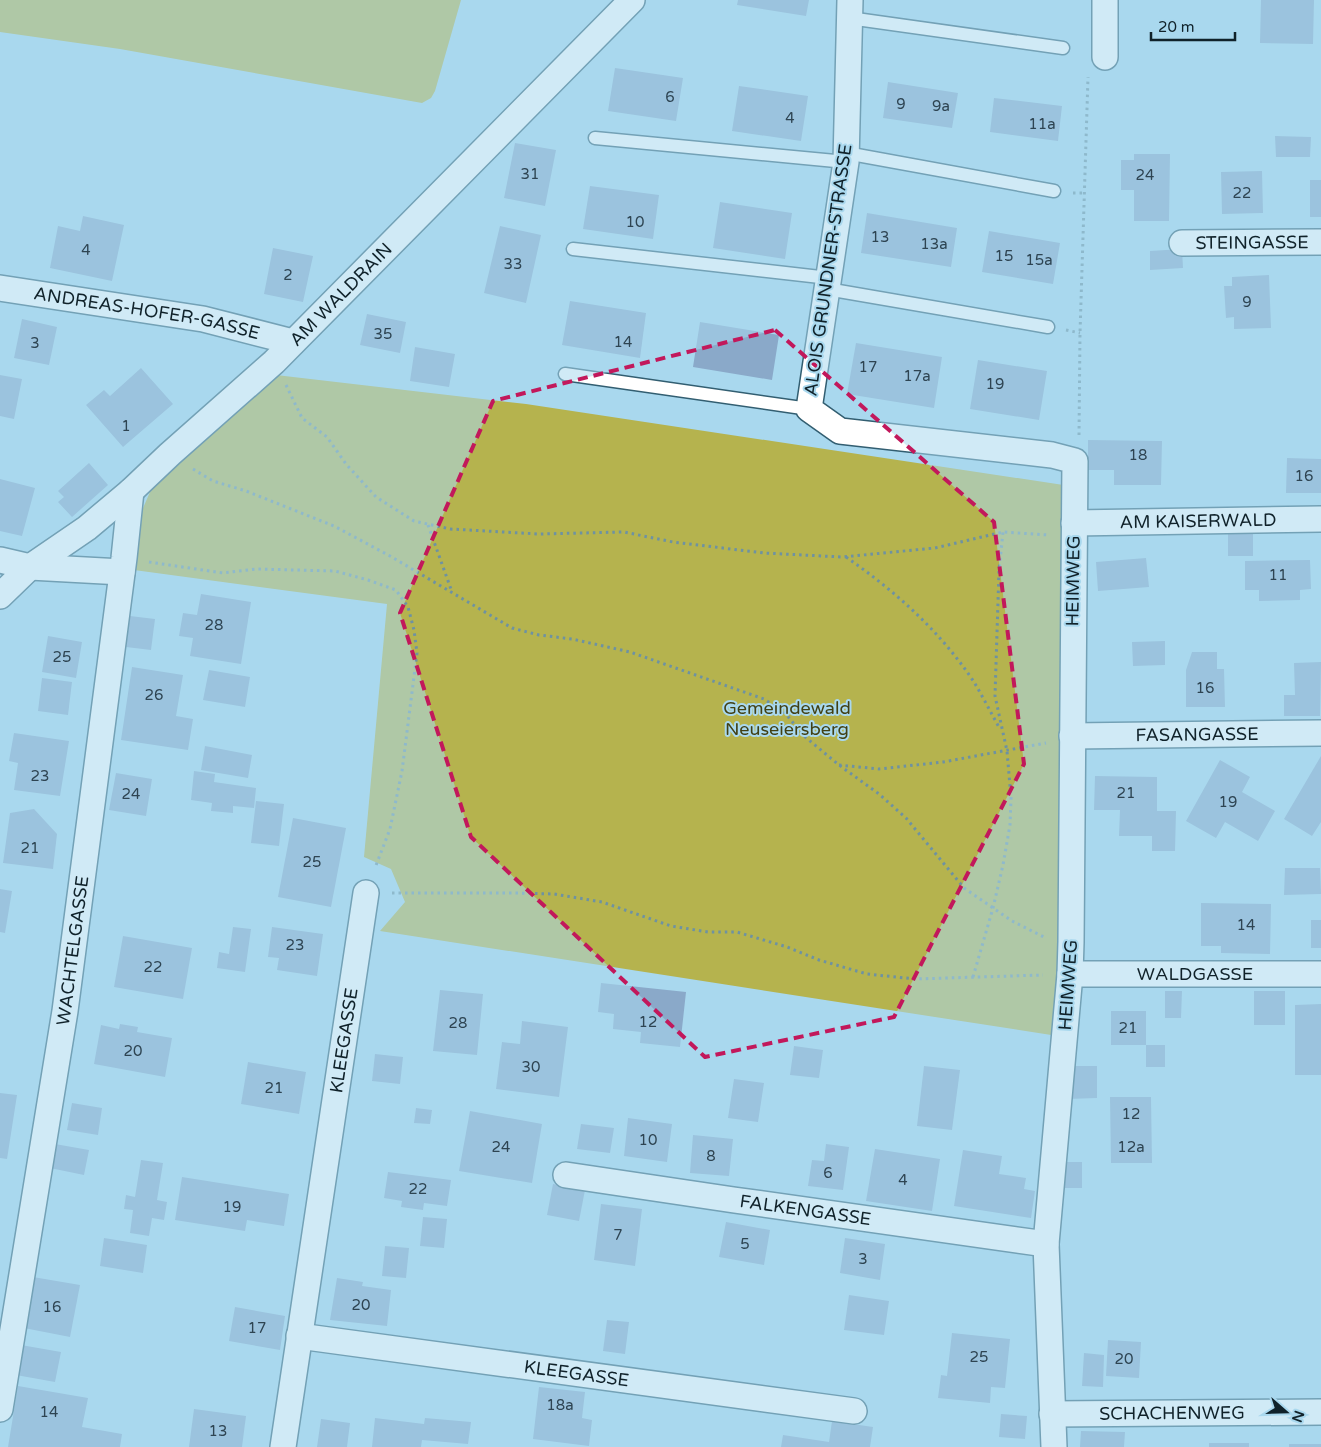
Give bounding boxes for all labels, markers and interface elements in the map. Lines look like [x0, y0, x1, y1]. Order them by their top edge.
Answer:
scale bar [1151, 10, 1235, 42]
text: 20 m [1158, 18, 1195, 36]
house number: 6 [665, 88, 675, 106]
house number: 9 [896, 95, 906, 113]
house number: 9a [932, 97, 950, 115]
house number: 4 [785, 109, 795, 127]
house number: 11a [1028, 115, 1056, 133]
street label: ALOIS GRUNDNER-STRASSE [799, 142, 857, 398]
house number: 31 [521, 165, 539, 183]
house number: 24 [1136, 166, 1154, 184]
house number: 22 [1233, 184, 1251, 202]
house number: 10 [626, 213, 644, 231]
house number: 13 [871, 228, 889, 246]
street label: STEINGASSE [1195, 231, 1309, 254]
house number: 13a [920, 235, 948, 253]
street label: AM WALDRAIN [285, 238, 397, 351]
house number: 4 [81, 241, 91, 259]
house number: 15 [995, 247, 1013, 265]
house number: 15a [1025, 251, 1053, 269]
house number: 33 [504, 255, 522, 273]
house number: 2 [283, 266, 293, 284]
street label: ANDREAS-HOFER-GASSE [32, 282, 262, 344]
house number: 9 [1242, 293, 1252, 311]
house number: 35 [374, 325, 392, 343]
house number: 14 [614, 333, 632, 351]
house number: 3 [30, 334, 40, 352]
house number: 17 [859, 358, 877, 376]
house number: 17a [903, 367, 931, 385]
house number: 19 [986, 375, 1004, 393]
house number: 1 [121, 417, 131, 435]
house number: 18 [1129, 446, 1147, 464]
house number: 16 [1295, 467, 1313, 485]
street label: AM KAISERWALD [1119, 509, 1277, 533]
street label: HEIMWEG [1061, 535, 1085, 627]
house number: 11 [1269, 566, 1287, 584]
house number: 28 [205, 616, 223, 634]
house number: 25 [53, 648, 71, 666]
house number: 16 [1196, 679, 1214, 697]
house number: 26 [145, 686, 163, 704]
park label: Gemeindewald Neuseiersberg [723, 697, 851, 740]
street label: FASANGASSE [1135, 723, 1259, 746]
house number: 23 [31, 767, 49, 785]
house number: 21 [1117, 784, 1135, 802]
house number: 24 [122, 785, 140, 803]
house number: 19 [1219, 793, 1237, 811]
house number: 21 [21, 839, 39, 857]
house number: 25 [303, 853, 321, 871]
street label: WACHTELGASSE [52, 874, 94, 1027]
house number: 14 [1237, 916, 1255, 934]
house number: 23 [286, 936, 304, 954]
street label: HEIMWEG [1054, 939, 1082, 1031]
house number: 22 [144, 958, 162, 976]
street label: WALDGASSE [1137, 963, 1253, 985]
street label: KLEEGASSE [325, 986, 363, 1095]
house number: 12 [639, 1013, 657, 1031]
house number: 28 [449, 1014, 467, 1032]
house number: 21 [1119, 1019, 1137, 1037]
house number: 20 [124, 1042, 142, 1060]
house number: 30 [522, 1058, 540, 1076]
house number: 21 [265, 1079, 283, 1097]
house number: 12 [1122, 1105, 1140, 1123]
house number: 10 [639, 1131, 657, 1149]
house number: 24 [492, 1138, 510, 1156]
house number: 12a [1117, 1138, 1145, 1156]
house number: 8 [706, 1147, 716, 1165]
house number: 6 [823, 1164, 833, 1182]
house number: 4 [898, 1171, 908, 1189]
house number: 22 [409, 1180, 427, 1198]
street label: FALKENGASSE [738, 1190, 873, 1230]
house number: 19 [223, 1198, 241, 1216]
house number: 7 [613, 1226, 623, 1244]
house number: 5 [740, 1235, 750, 1253]
house number: 3 [858, 1250, 868, 1268]
house number: 20 [352, 1296, 370, 1314]
house number: 16 [43, 1298, 61, 1316]
house number: 17 [248, 1319, 266, 1337]
house number: 25 [970, 1348, 988, 1366]
house number: 20 [1115, 1350, 1133, 1368]
street label: KLEEGASSE [522, 1355, 630, 1391]
north arrow [1261, 1387, 1311, 1437]
house number: 18a [546, 1396, 574, 1414]
street label: SCHACHENWEG [1099, 1402, 1245, 1425]
house number: 14 [40, 1403, 58, 1421]
text: N [1288, 1408, 1308, 1424]
house number: 13 [209, 1422, 227, 1440]

